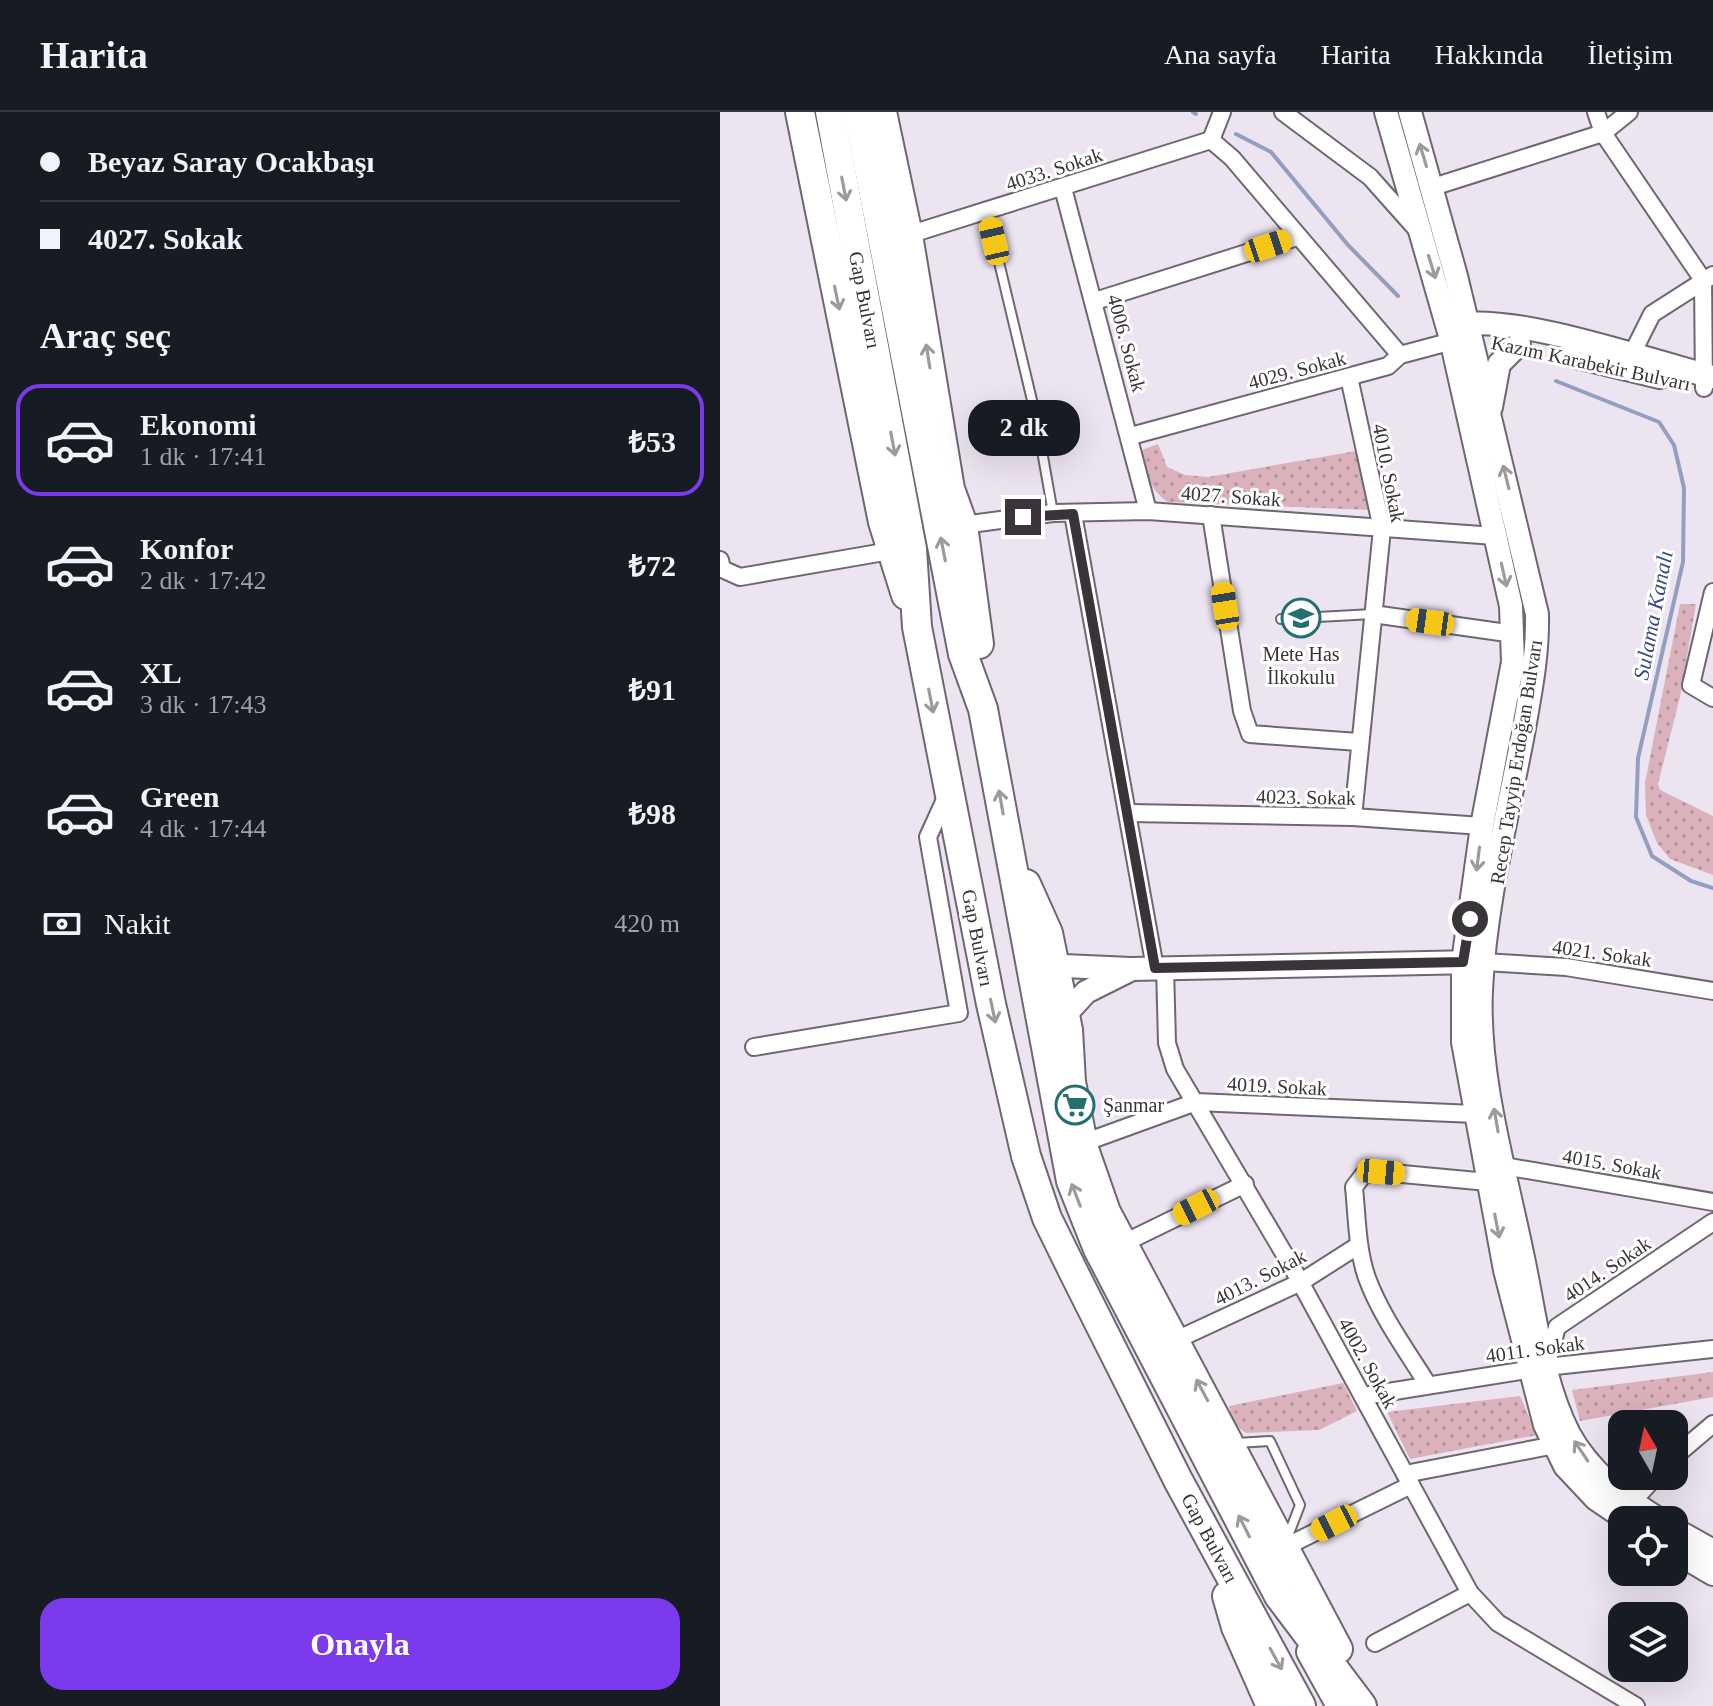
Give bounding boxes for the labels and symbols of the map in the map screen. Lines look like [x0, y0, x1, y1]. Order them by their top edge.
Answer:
street label: 4033. Sokak [1003, 143, 1105, 195]
one-way arrow [1415, 143, 1430, 169]
one-way arrow [838, 175, 853, 201]
car [977, 215, 1011, 267]
car [1241, 227, 1295, 265]
street label: Gap Bulvarı [844, 250, 885, 351]
one-way arrow [1425, 254, 1440, 280]
one-way arrow [831, 285, 846, 310]
street label: 4006. Sokak [1103, 292, 1151, 394]
street label: Kazım Karabekir Bulvarı [1489, 331, 1693, 395]
one-way arrow [920, 344, 935, 369]
street label: 4029. Sokak [1246, 346, 1348, 394]
callout: 2 dk [967, 401, 1079, 457]
street label: 4010. Sokak [1369, 422, 1409, 524]
one-way arrow [886, 431, 901, 456]
one-way arrow [1497, 465, 1512, 491]
street label: 4027. Sokak [1180, 482, 1282, 510]
route end [1005, 499, 1041, 535]
one-way arrow [934, 537, 949, 563]
water label: Sulama Kanalı [1628, 548, 1678, 682]
one-way arrow [1497, 561, 1512, 587]
car [1209, 580, 1241, 632]
school or university icon: Mete Has İlkokulu [1280, 597, 1322, 639]
car [1405, 607, 1455, 637]
street label: Recep Tayyip Erdoğan Bulvarı [1486, 638, 1547, 886]
place label: Mete Has İlkokulu [1262, 643, 1340, 688]
one-way arrow [924, 687, 939, 713]
street label: 4023. Sokak [1256, 785, 1356, 809]
one-way arrow [992, 790, 1007, 815]
one-way arrow [1470, 846, 1485, 871]
street label: Gap Bulvarı [957, 888, 998, 989]
route start [1452, 901, 1488, 937]
street label: 4021. Sokak [1551, 935, 1653, 971]
one-way arrow [986, 997, 1001, 1023]
street label: 4019. Sokak [1226, 1072, 1328, 1100]
supermarket icon: Şanmar [1054, 1084, 1096, 1126]
place label: Şanmar [1103, 1094, 1164, 1117]
one-way arrow [1487, 1108, 1502, 1133]
street label: 4015. Sokak [1561, 1144, 1663, 1184]
car [1356, 1158, 1406, 1186]
one-way arrow [1068, 1183, 1082, 1208]
car [1169, 1185, 1223, 1229]
one-way arrow [1490, 1213, 1505, 1239]
street label: 4014. Sokak [1559, 1232, 1655, 1306]
street label: 4013. Sokak [1210, 1244, 1310, 1310]
street label: 4002. Sokak [1334, 1314, 1402, 1412]
street label: 4011. Sokak [1484, 1331, 1586, 1367]
one-way arrow [1194, 1378, 1209, 1402]
north arrow [1608, 1410, 1688, 1490]
one-way arrow [1573, 1440, 1589, 1463]
street label: Gap Bulvarı [1176, 1489, 1243, 1587]
car [1307, 1501, 1361, 1545]
one-way arrow [1236, 1515, 1251, 1539]
one-way arrow [1268, 1647, 1284, 1671]

